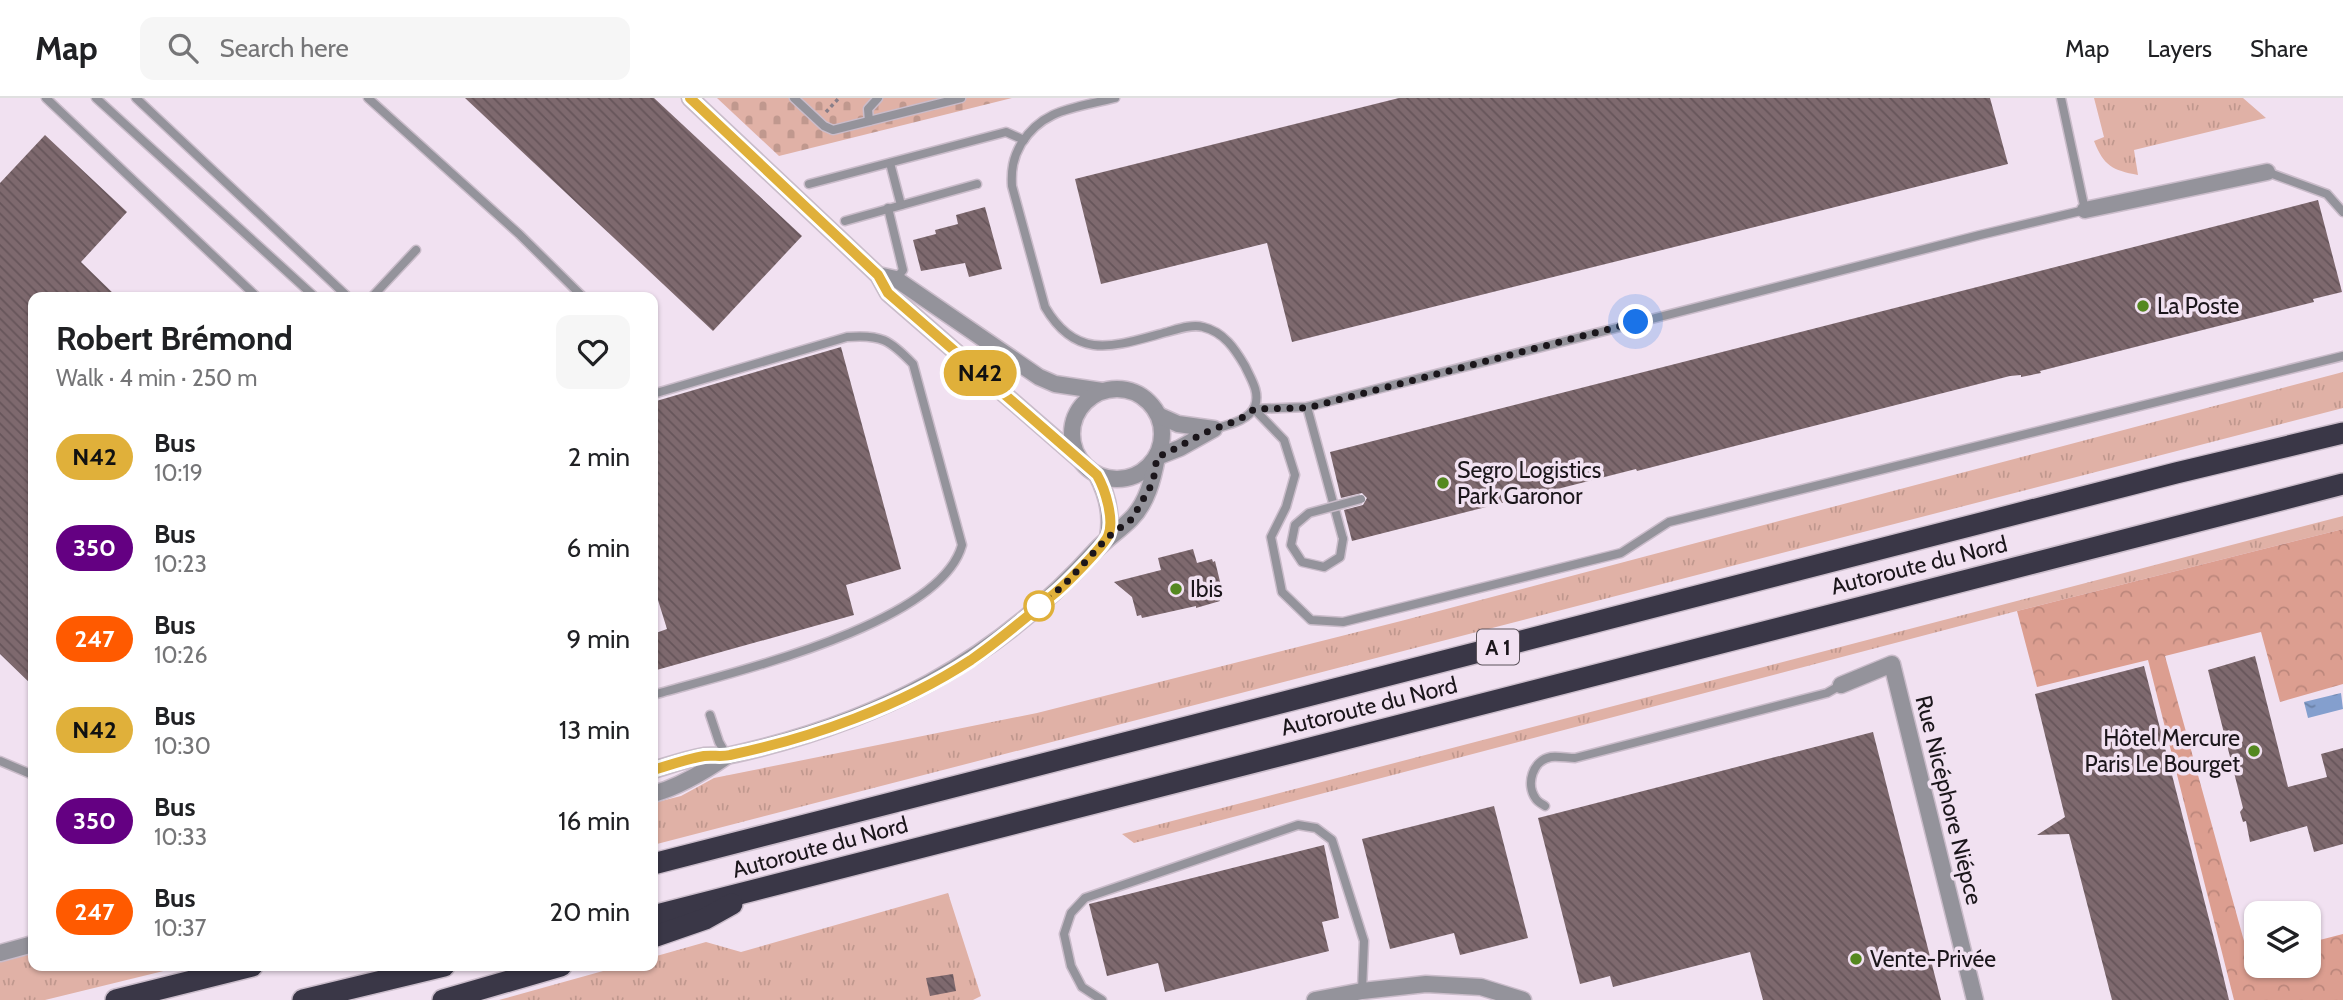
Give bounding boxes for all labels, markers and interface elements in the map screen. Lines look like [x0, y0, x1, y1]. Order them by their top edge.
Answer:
search box [140, 17, 630, 80]
text: Map [35, 28, 98, 68]
icon: search [164, 29, 202, 67]
text: Search here [220, 32, 349, 64]
text: Map [2065, 34, 2109, 63]
text: Layers [2147, 34, 2212, 63]
text: Share [2250, 34, 2308, 63]
place label: La Poste [2157, 292, 2239, 320]
marker: La Poste [2135, 298, 2151, 314]
your location [1618, 304, 1653, 339]
button: heart [556, 315, 630, 389]
text: Robert Brémond [56, 318, 293, 358]
line badge: N42 [940, 350, 1020, 396]
text: N42 [958, 358, 1002, 387]
text: Walk · 4 min · 250 m [56, 364, 258, 392]
text: Bus [154, 427, 195, 459]
text: 2 min [568, 441, 630, 473]
text: N42 [72, 442, 117, 471]
place label: Segro Logistics Park Garonor [1457, 456, 1601, 510]
text: 10:19 [154, 459, 203, 487]
marker: Segro Logistics Park Garonor [1435, 475, 1451, 491]
text: Bus [154, 518, 195, 550]
street label: Autoroute du Nord [1828, 530, 2010, 600]
text: 6 min [567, 532, 630, 564]
text: 350 [73, 533, 116, 562]
text: 10:23 [154, 550, 207, 578]
place label: Ibis [1190, 575, 1223, 603]
marker: Ibis [1168, 581, 1184, 597]
unlabelled marker [1024, 591, 1054, 621]
text: Bus [154, 609, 195, 641]
text: 9 min [567, 623, 630, 655]
text: 247 [75, 624, 114, 653]
road number: A 1 [1477, 630, 1519, 664]
text: 10:26 [154, 641, 207, 669]
street label: Autoroute du Nord [1278, 671, 1460, 741]
street label: Rue Nicéphore Niépce [1909, 692, 1989, 908]
text: Bus [154, 700, 195, 732]
text: 13 min [559, 714, 630, 746]
text: N42 [72, 715, 117, 744]
place label: Hôtel Mercure Paris Le Bourget [2084, 724, 2240, 778]
text: 10:30 [154, 732, 211, 760]
marker: Hôtel Mercure Paris Le Bourget [2246, 743, 2262, 759]
text: Bus [154, 791, 195, 823]
text: 16 min [558, 805, 630, 837]
text: 350 [73, 806, 116, 835]
street label: Autoroute du Nord [729, 810, 911, 884]
text: 10:33 [154, 823, 207, 851]
text: Bus [154, 882, 195, 914]
text: 20 min [550, 896, 630, 928]
text: 247 [75, 897, 114, 926]
map controls [2244, 901, 2321, 978]
button: layers [2244, 901, 2321, 978]
text: 10:37 [154, 914, 206, 942]
place label: Vente-Privée [1870, 945, 1996, 973]
marker: Vente-Privée [1848, 951, 1864, 967]

